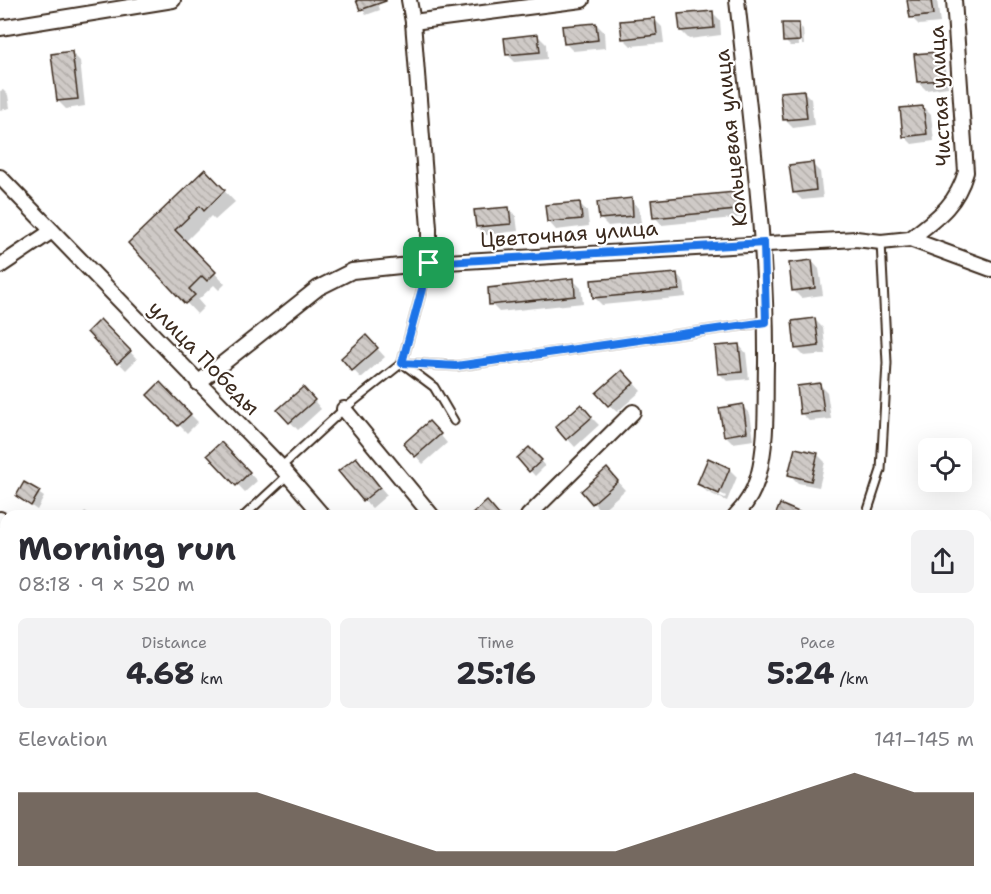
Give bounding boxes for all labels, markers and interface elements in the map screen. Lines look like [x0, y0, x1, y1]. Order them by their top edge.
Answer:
street label: Чистая улица [922, 25, 958, 167]
street label: Кольцевая улица [708, 48, 754, 228]
street label: Цветочная улица [479, 214, 659, 254]
pin [403, 237, 454, 288]
icon: arrive [412, 246, 445, 279]
street label: улица Победы [142, 295, 266, 421]
map controls [918, 438, 972, 492]
button: locate [918, 438, 972, 492]
text: Morning run [18, 526, 236, 571]
button: share [911, 530, 974, 593]
text: 08:18 · 9 × 520 m [18, 571, 195, 597]
text: Distance [142, 632, 207, 653]
text: Time [478, 632, 514, 653]
text: Pace [800, 632, 835, 653]
text: 4.68 [126, 653, 195, 694]
text: 25:16 [456, 653, 536, 694]
text: 5:24 [767, 653, 834, 694]
text: km [195, 668, 223, 689]
text: /km [834, 668, 868, 689]
text: Elevation [18, 726, 108, 752]
text: 141–145 m [874, 726, 974, 752]

